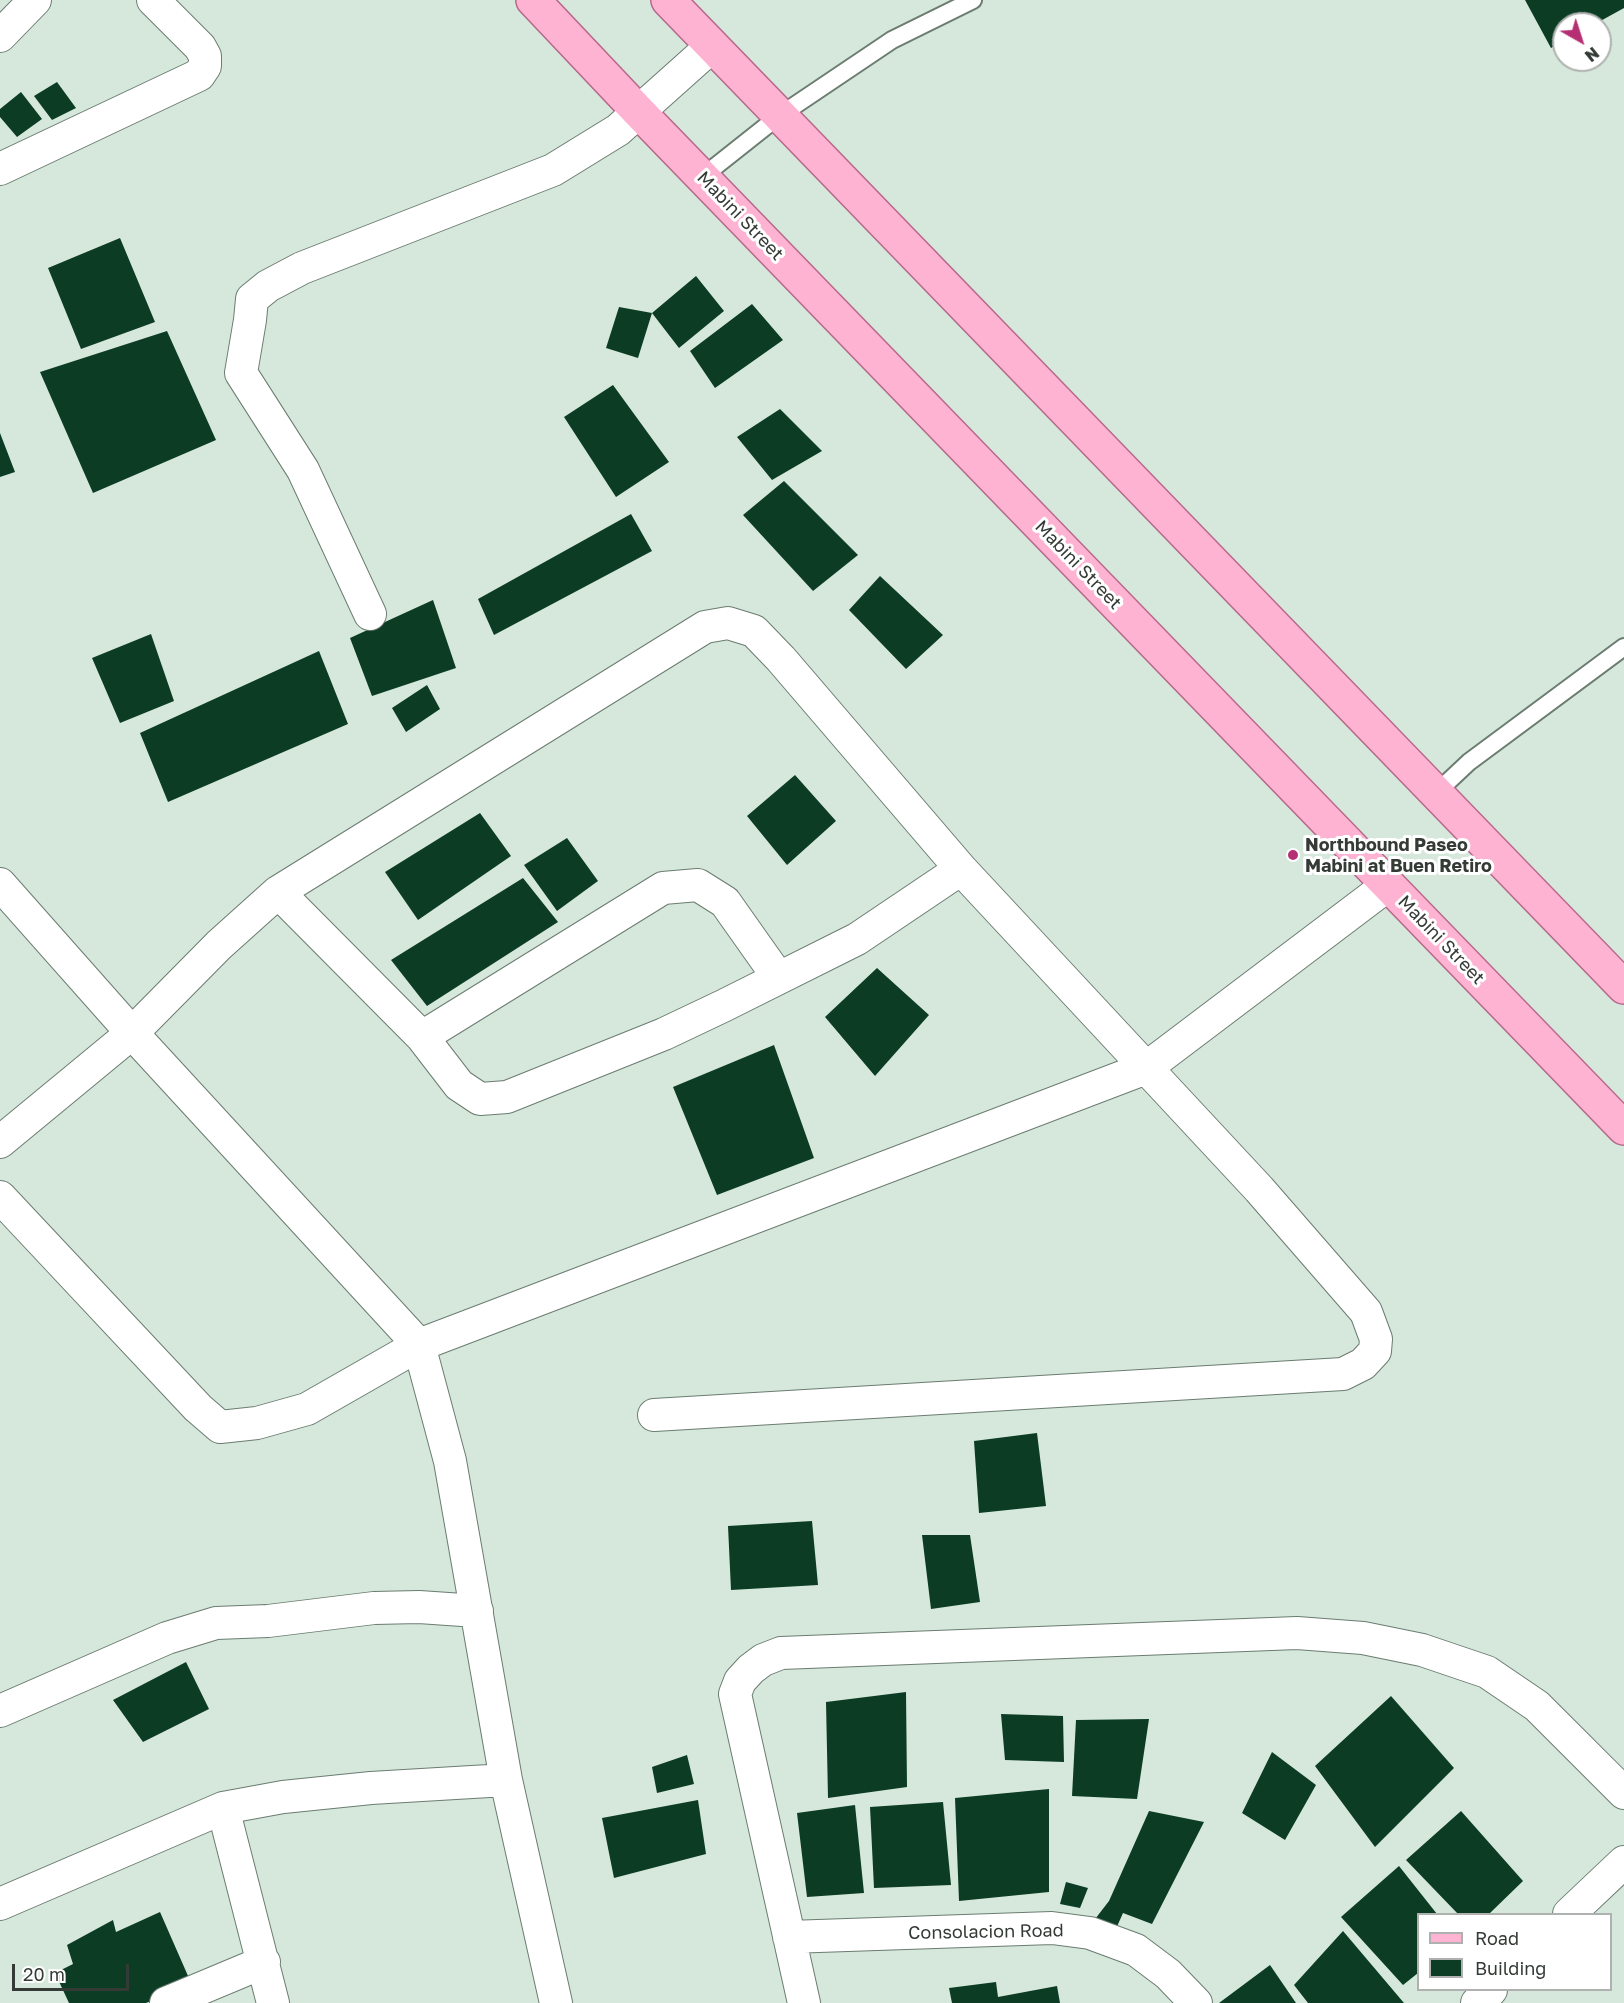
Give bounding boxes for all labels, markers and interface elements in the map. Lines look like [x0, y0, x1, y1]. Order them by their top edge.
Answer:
north arrow [1552, 12, 1612, 72]
text: N [1581, 43, 1603, 66]
street label: Mabini Street [692, 167, 788, 265]
street label: Mabini Street [1030, 516, 1126, 614]
place label: Northbound Paseo Mabini at Buen Retiro [1305, 834, 1492, 876]
marker: Northbound Paseo Mabini at Buen Retiro [1286, 848, 1300, 862]
street label: Mabini Street [1393, 891, 1489, 989]
legend [1417, 1913, 1612, 1991]
street label: Consolacion Road [908, 1920, 1064, 1944]
text: Road [1475, 1927, 1519, 1949]
scale bar [15, 1952, 132, 1990]
text: Building [1475, 1957, 1546, 1979]
text: 20 m [23, 1963, 65, 1985]

